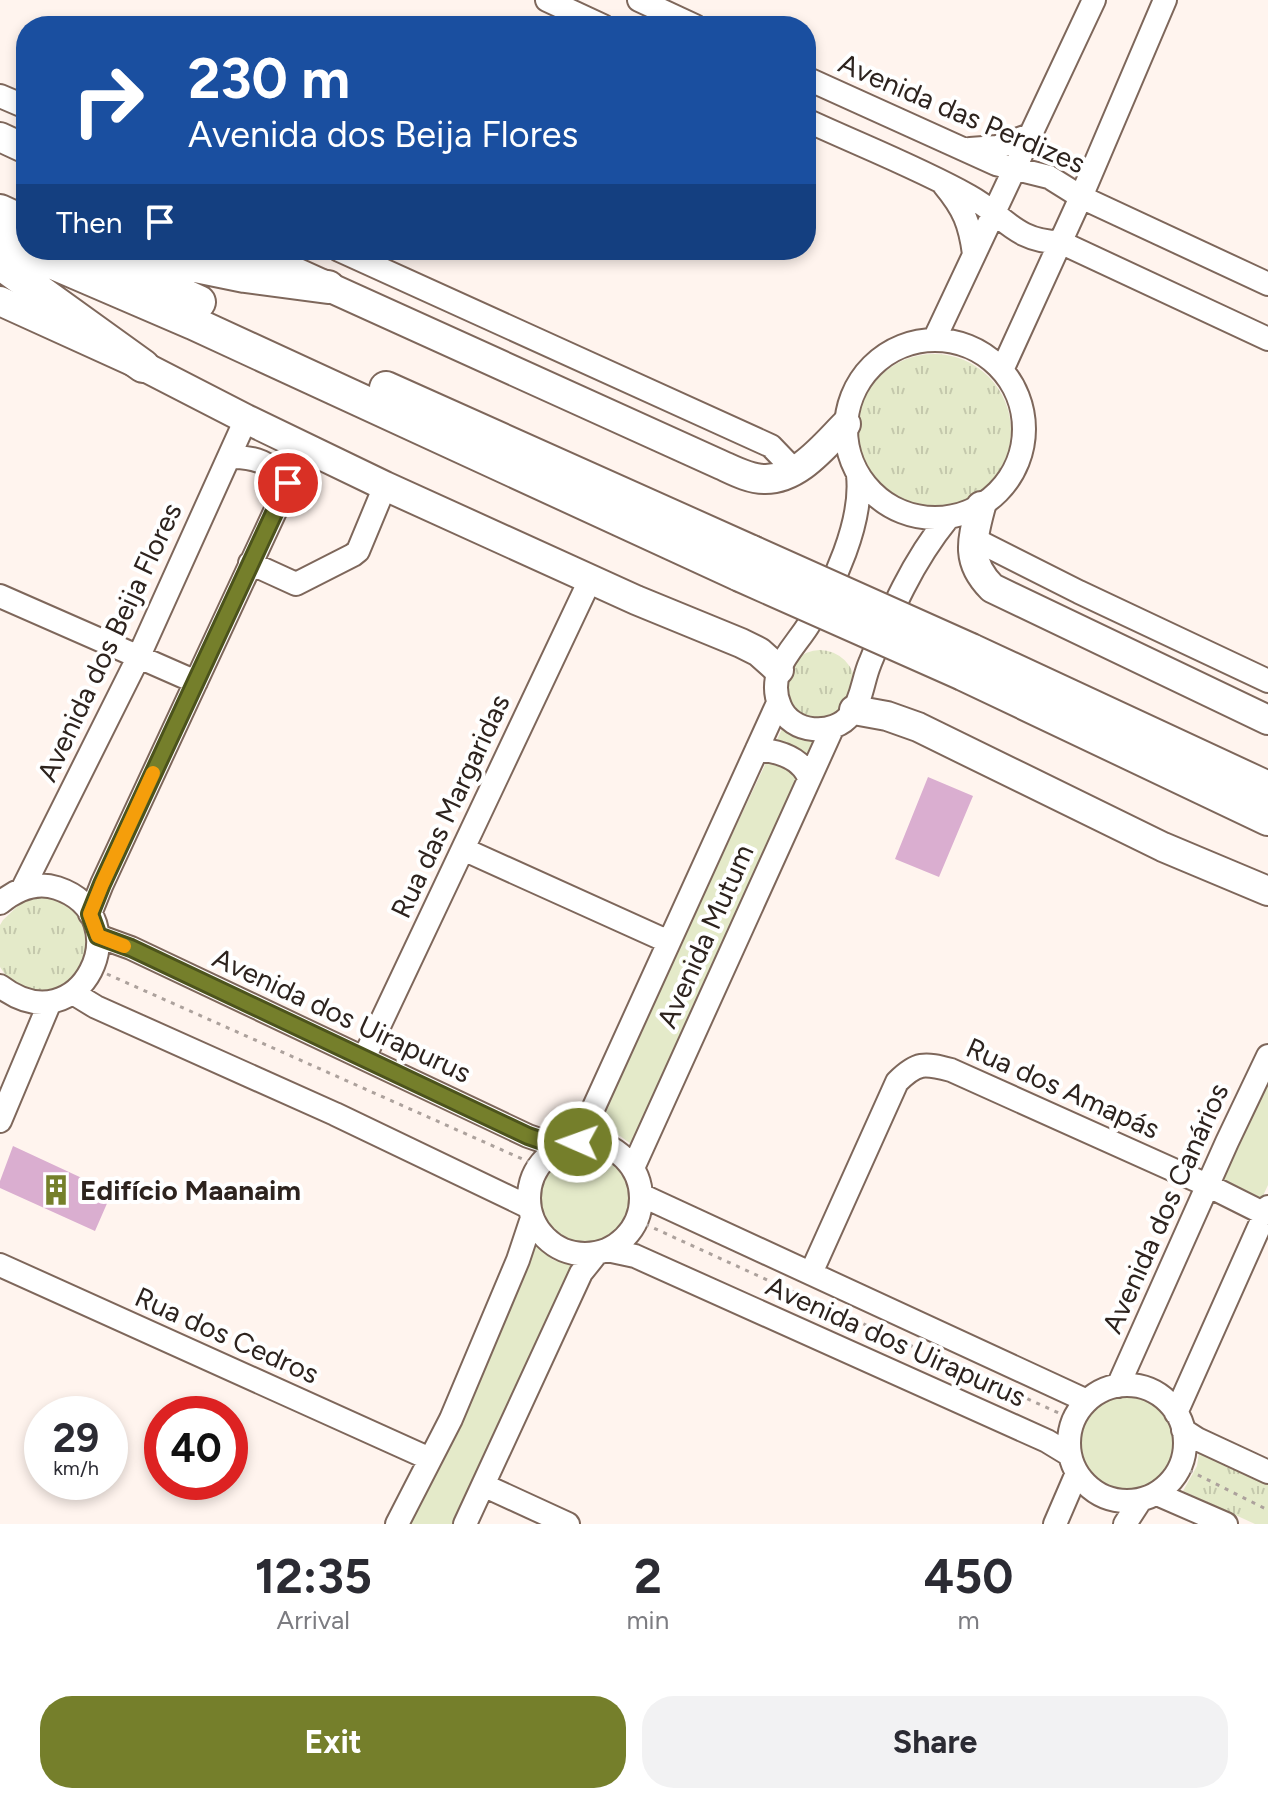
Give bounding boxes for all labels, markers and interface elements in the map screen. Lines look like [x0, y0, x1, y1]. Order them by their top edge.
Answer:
text: 230 m [188, 45, 350, 112]
street label: Avenida das Perdizes [834, 46, 1090, 180]
icon: right [56, 48, 160, 152]
text: Avenida dos Beija Flores [188, 113, 578, 156]
icon: arrive [138, 200, 182, 244]
text: Then [56, 204, 122, 241]
pin [254, 449, 322, 517]
icon: arrive [266, 461, 310, 505]
street label: Avenida dos Beija Flores [29, 497, 189, 787]
street label: Rua das Margaridas [383, 689, 517, 923]
street label: Avenida Mutum [649, 839, 761, 1033]
street label: Avenida dos Uirapurus [208, 940, 476, 1090]
street label: Rua dos Amapás [961, 1030, 1165, 1146]
street label: Avenida dos Canários [1095, 1078, 1235, 1338]
position arrow [536, 1100, 620, 1184]
building icon: Edifício Maanaim [39, 1173, 73, 1207]
place label: Edifício Maanaim [80, 1173, 301, 1207]
street label: Avenida dos Uirapurus [761, 1268, 1031, 1414]
street label: Rua dos Cedros [130, 1279, 324, 1391]
speed limit sign: 40 [144, 1396, 248, 1500]
text: 29 [53, 1414, 99, 1462]
text: km/h [53, 1456, 99, 1480]
text: 12:35 [255, 1547, 372, 1605]
text: 2 [634, 1547, 662, 1605]
text: 450 [924, 1547, 1013, 1605]
text: Arrival [277, 1604, 350, 1636]
text: min [626, 1604, 669, 1636]
text: m [957, 1604, 980, 1636]
button: Exit [40, 1696, 626, 1788]
button: Share [642, 1696, 1228, 1788]

